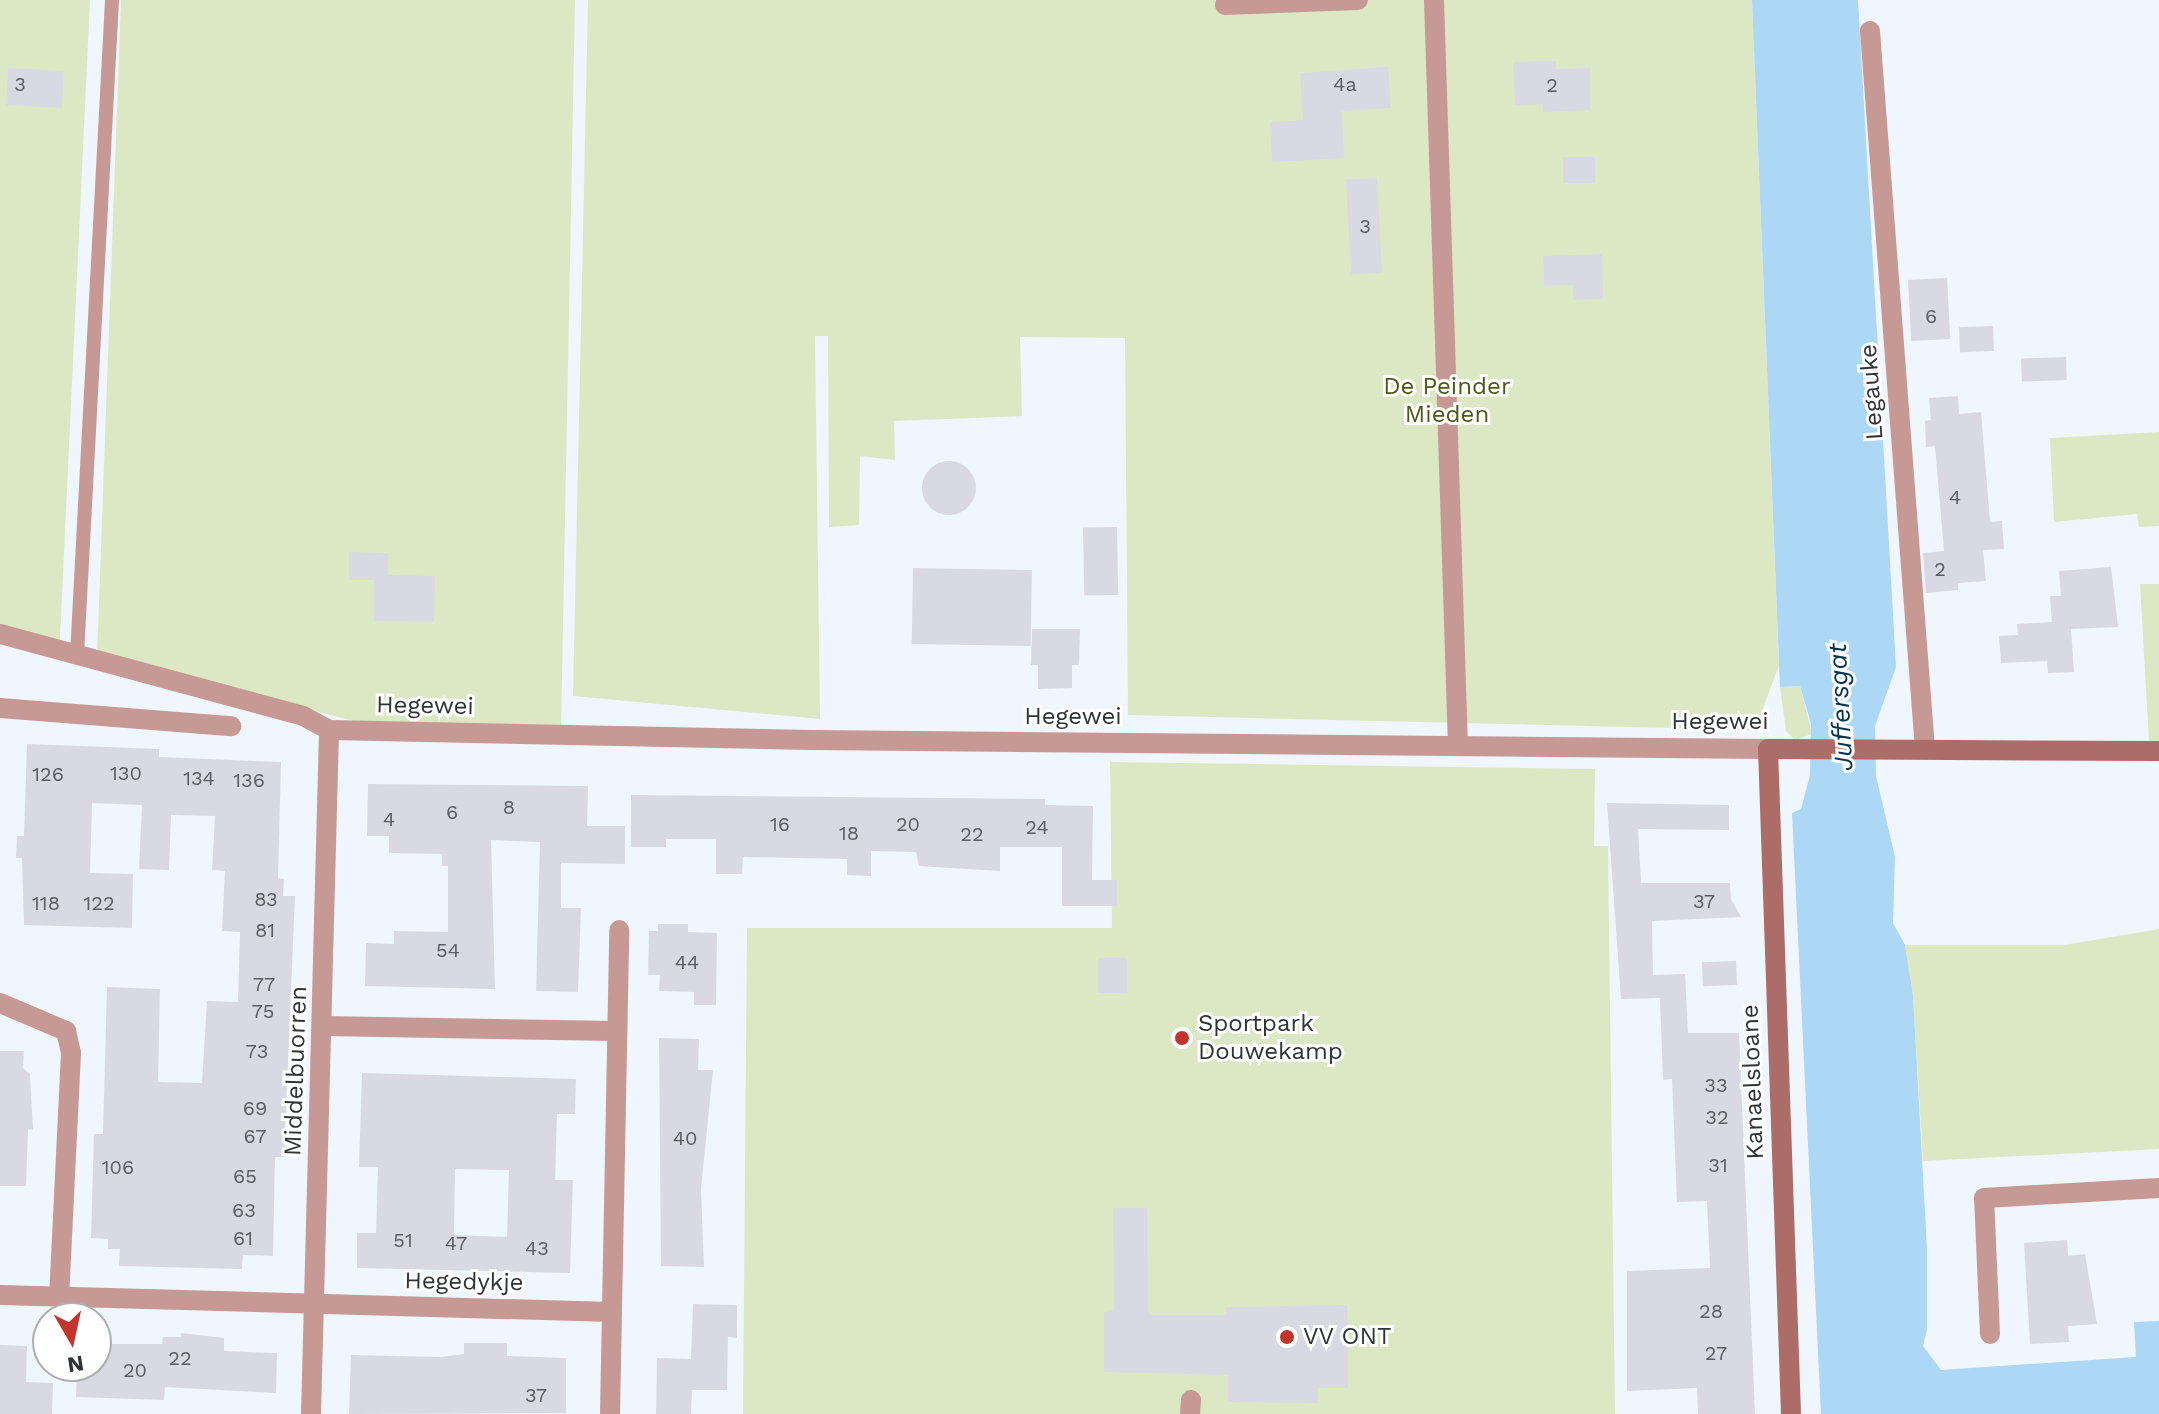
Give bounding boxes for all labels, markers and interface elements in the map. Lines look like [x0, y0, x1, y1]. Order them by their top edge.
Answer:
house number: 3 [14, 72, 26, 96]
house number: 4a [1333, 72, 1357, 96]
house number: 2 [1546, 73, 1558, 97]
house number: 3 [1359, 214, 1371, 238]
house number: 6 [1925, 304, 1937, 328]
street label: Legauke [1854, 343, 1890, 441]
park label: De Peinder Mieden [1383, 373, 1511, 429]
house number: 4 [1949, 485, 1961, 509]
house number: 2 [1934, 557, 1946, 581]
water label: Juffersgat [1822, 642, 1860, 772]
street label: Hegewei [376, 691, 474, 721]
street label: Hegewei [1024, 703, 1122, 731]
street label: Hegewei [1671, 708, 1769, 736]
house number: 130 [110, 761, 142, 785]
house number: 126 [32, 762, 64, 786]
house number: 134 [183, 766, 215, 790]
house number: 136 [233, 768, 265, 792]
house number: 8 [503, 795, 515, 819]
house number: 6 [446, 800, 458, 824]
house number: 4 [383, 807, 395, 831]
house number: 16 [770, 812, 790, 836]
house number: 20 [896, 812, 920, 836]
house number: 24 [1025, 815, 1049, 839]
house number: 18 [839, 821, 859, 845]
house number: 22 [960, 822, 984, 846]
house number: 83 [254, 887, 278, 911]
house number: 37 [1693, 889, 1715, 913]
house number: 118 [32, 891, 60, 915]
house number: 122 [83, 891, 115, 915]
house number: 81 [255, 918, 275, 942]
house number: 54 [436, 938, 460, 962]
house number: 44 [675, 950, 699, 974]
house number: 77 [253, 972, 275, 996]
street label: Middelbuorren [279, 985, 313, 1157]
house number: 75 [252, 999, 274, 1023]
street label: Kanaelsloane [1736, 1004, 1770, 1160]
place label: Sportpark Douwekamp [1198, 1010, 1343, 1066]
marker: Sportpark Douwekamp [1173, 1029, 1191, 1047]
house number: 73 [246, 1039, 268, 1063]
house number: 33 [1704, 1073, 1728, 1097]
house number: 69 [243, 1096, 267, 1120]
house number: 32 [1705, 1105, 1729, 1129]
house number: 67 [243, 1124, 267, 1148]
house number: 40 [673, 1126, 697, 1150]
house number: 31 [1708, 1153, 1728, 1177]
house number: 106 [102, 1155, 134, 1179]
house number: 65 [233, 1164, 257, 1188]
house number: 63 [232, 1198, 256, 1222]
house number: 61 [233, 1226, 253, 1250]
house number: 51 [393, 1228, 413, 1252]
house number: 47 [445, 1231, 467, 1255]
house number: 43 [525, 1236, 549, 1260]
street label: Hegedykje [404, 1267, 524, 1297]
house number: 28 [1699, 1299, 1723, 1323]
north arrow [32, 1302, 112, 1382]
place label: VV ONT [1303, 1323, 1392, 1351]
marker: VV ONT [1278, 1328, 1296, 1346]
house number: 27 [1705, 1341, 1727, 1365]
house number: 22 [168, 1346, 192, 1370]
text: N [66, 1351, 86, 1378]
house number: 20 [123, 1358, 147, 1382]
house number: 37 [525, 1383, 547, 1407]

